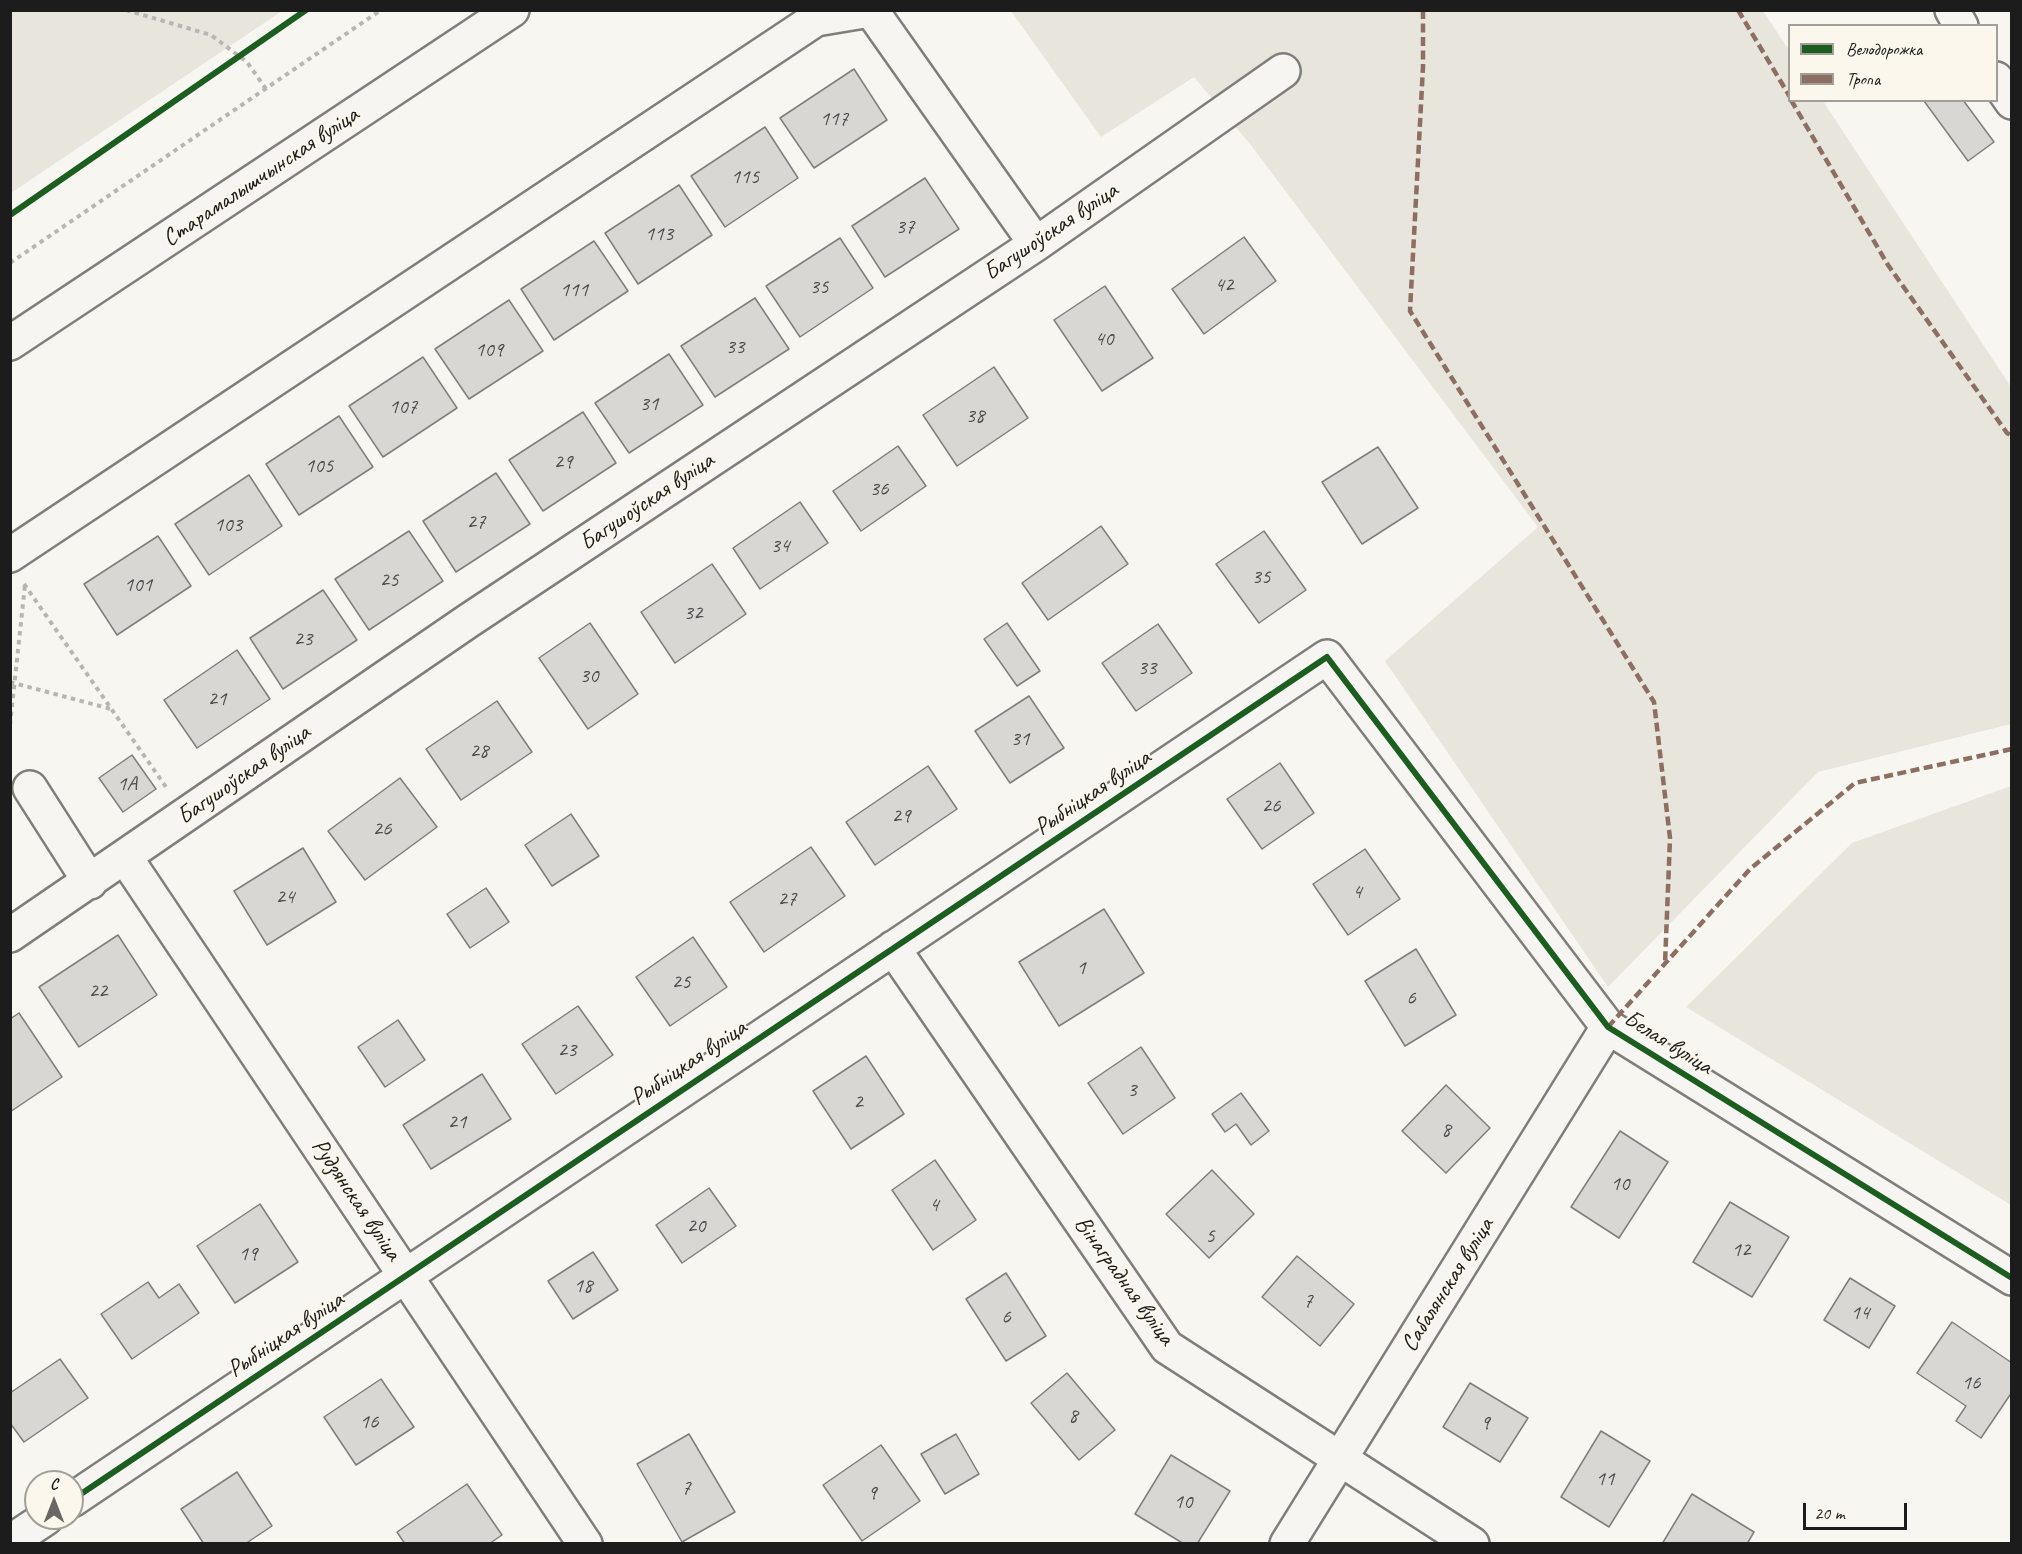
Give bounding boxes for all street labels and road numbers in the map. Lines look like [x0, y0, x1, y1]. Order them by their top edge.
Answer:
street label: Старамалышчынская вуліца [157, 101, 365, 253]
street label: Багушоўская вуліца [978, 176, 1124, 288]
street label: Багушоўская вуліца [574, 446, 720, 558]
street label: Багушоўская вуліца [172, 718, 316, 832]
street label: Рыбніцкая вуліца [1029, 744, 1157, 842]
street label: Белая вуліца [1618, 1005, 1718, 1081]
street label: Рыбніцкая вуліца [625, 1014, 753, 1112]
street label: Рудзянская вуліца [305, 1134, 407, 1266]
street label: Вінаградная вуліца [1068, 1211, 1180, 1351]
street label: Сабалянская вуліца [1395, 1213, 1501, 1357]
street label: Рыбніцкая вуліца [222, 1286, 350, 1384]

